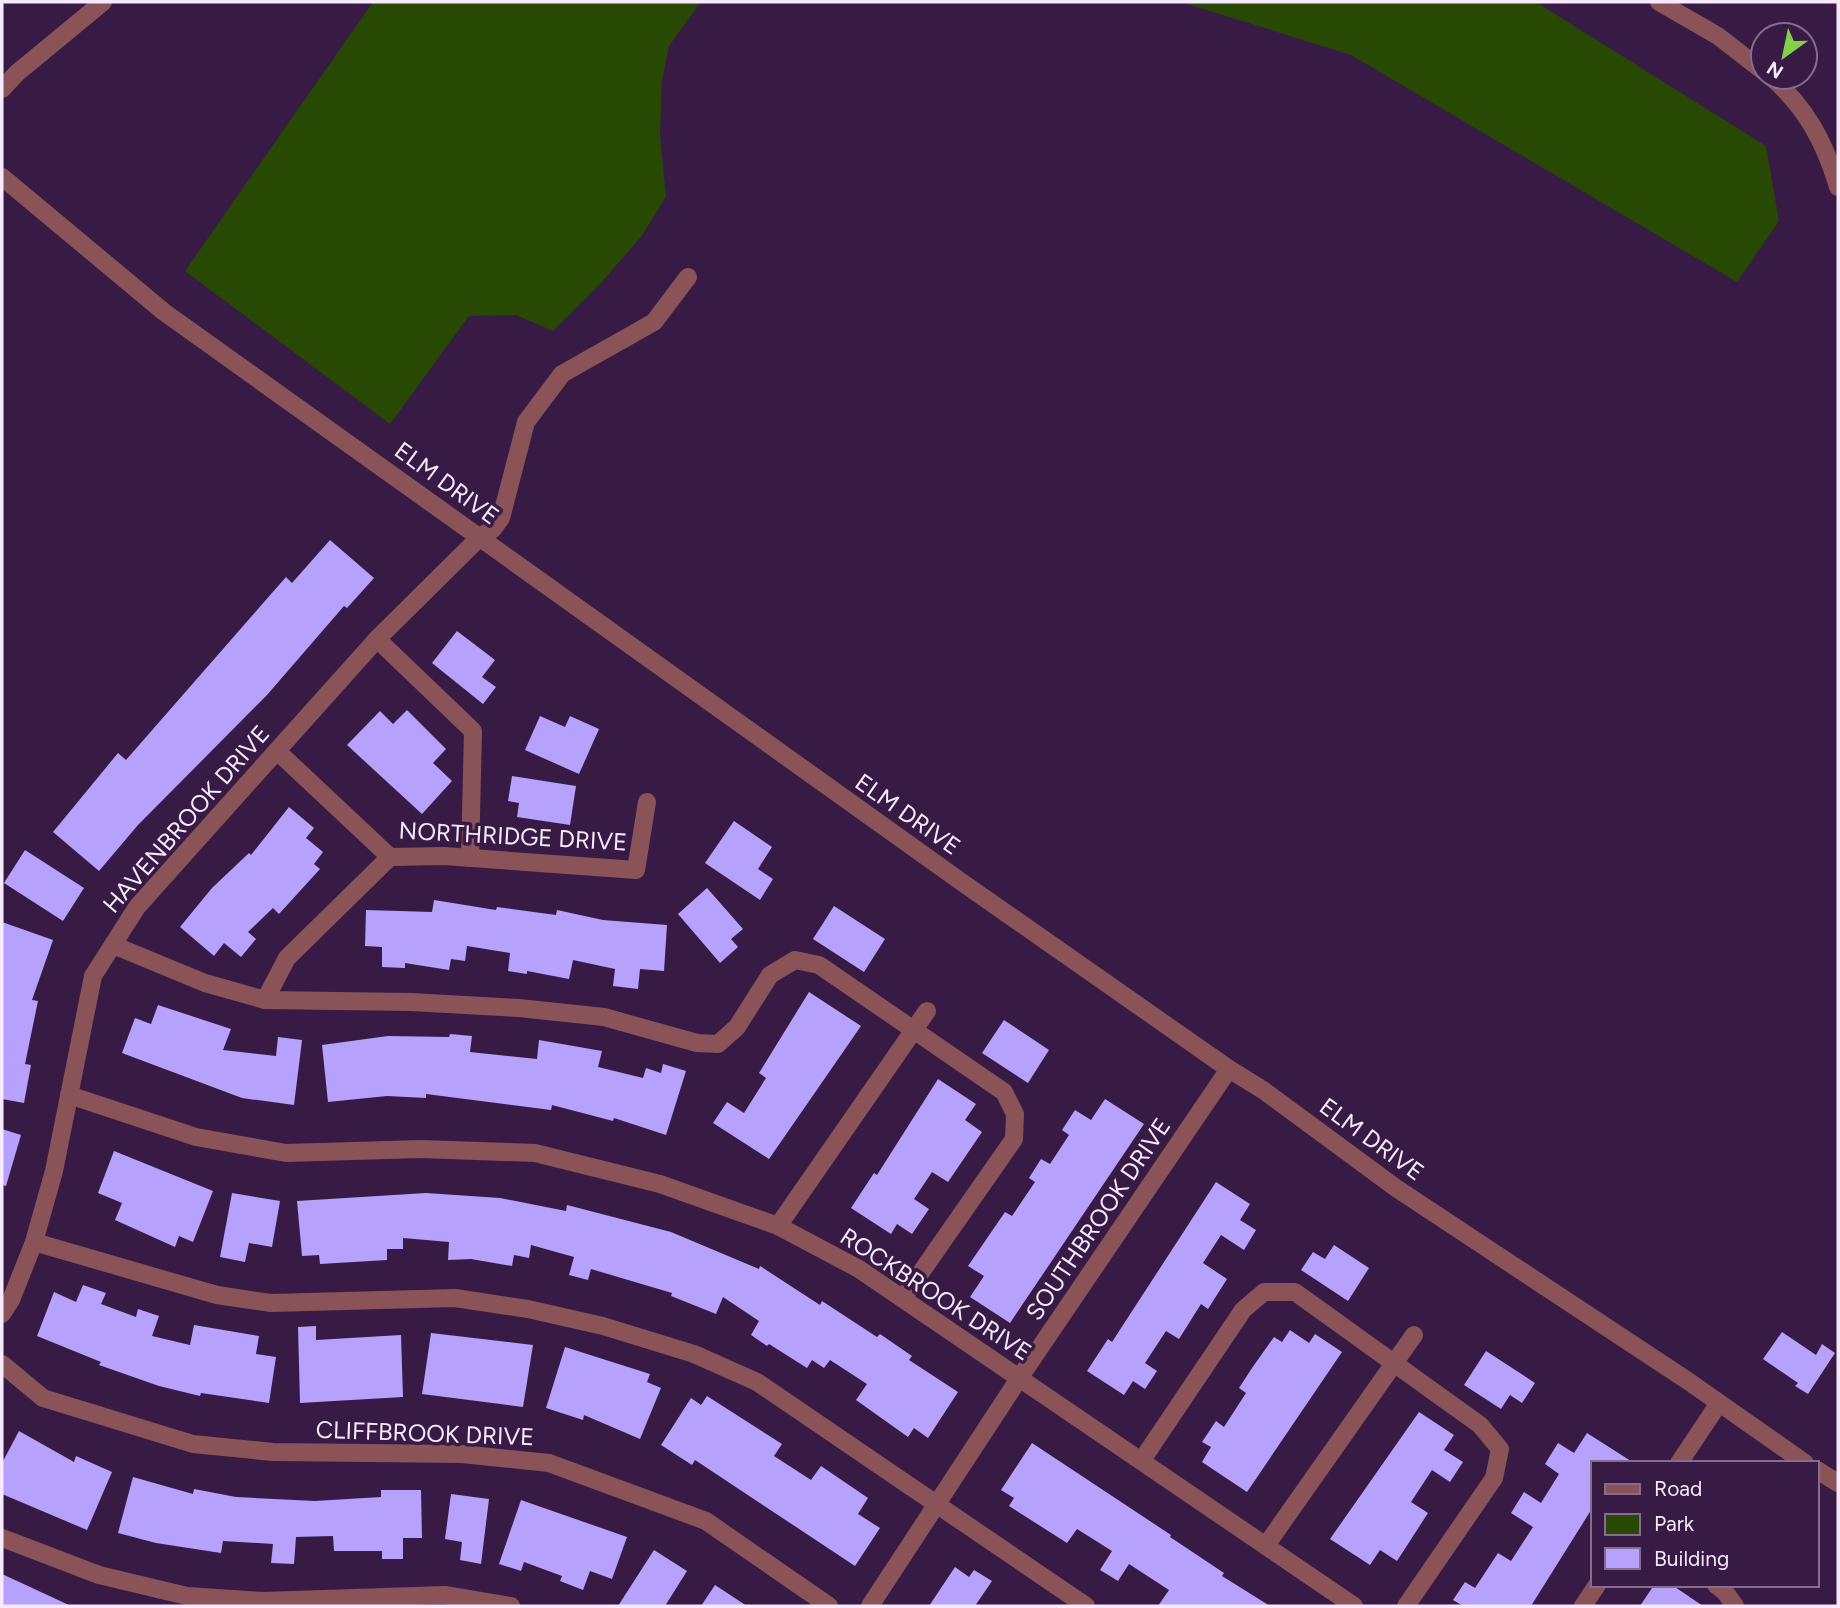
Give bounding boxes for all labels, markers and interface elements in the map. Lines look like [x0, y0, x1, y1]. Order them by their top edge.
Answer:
north arrow [1749, 21, 1819, 91]
text: N [1763, 56, 1787, 83]
street label: ELM DRIVE [389, 435, 505, 531]
street label: HAVENBROOK DRIVE [97, 719, 275, 919]
street label: ELM DRIVE [850, 767, 966, 861]
street label: NORTHRIDGE DRIVE [398, 816, 628, 856]
street label: ELM DRIVE [1314, 1091, 1430, 1187]
street label: SOUTHBROOK DRIVE [1020, 1112, 1176, 1326]
street label: ROCKBROOK DRIVE [835, 1221, 1037, 1367]
street label: CLIFFBROOK DRIVE [315, 1415, 535, 1451]
legend [1591, 1461, 1819, 1587]
text: Road [1654, 1476, 1702, 1501]
text: Park [1654, 1511, 1695, 1536]
text: Building [1654, 1546, 1729, 1571]

